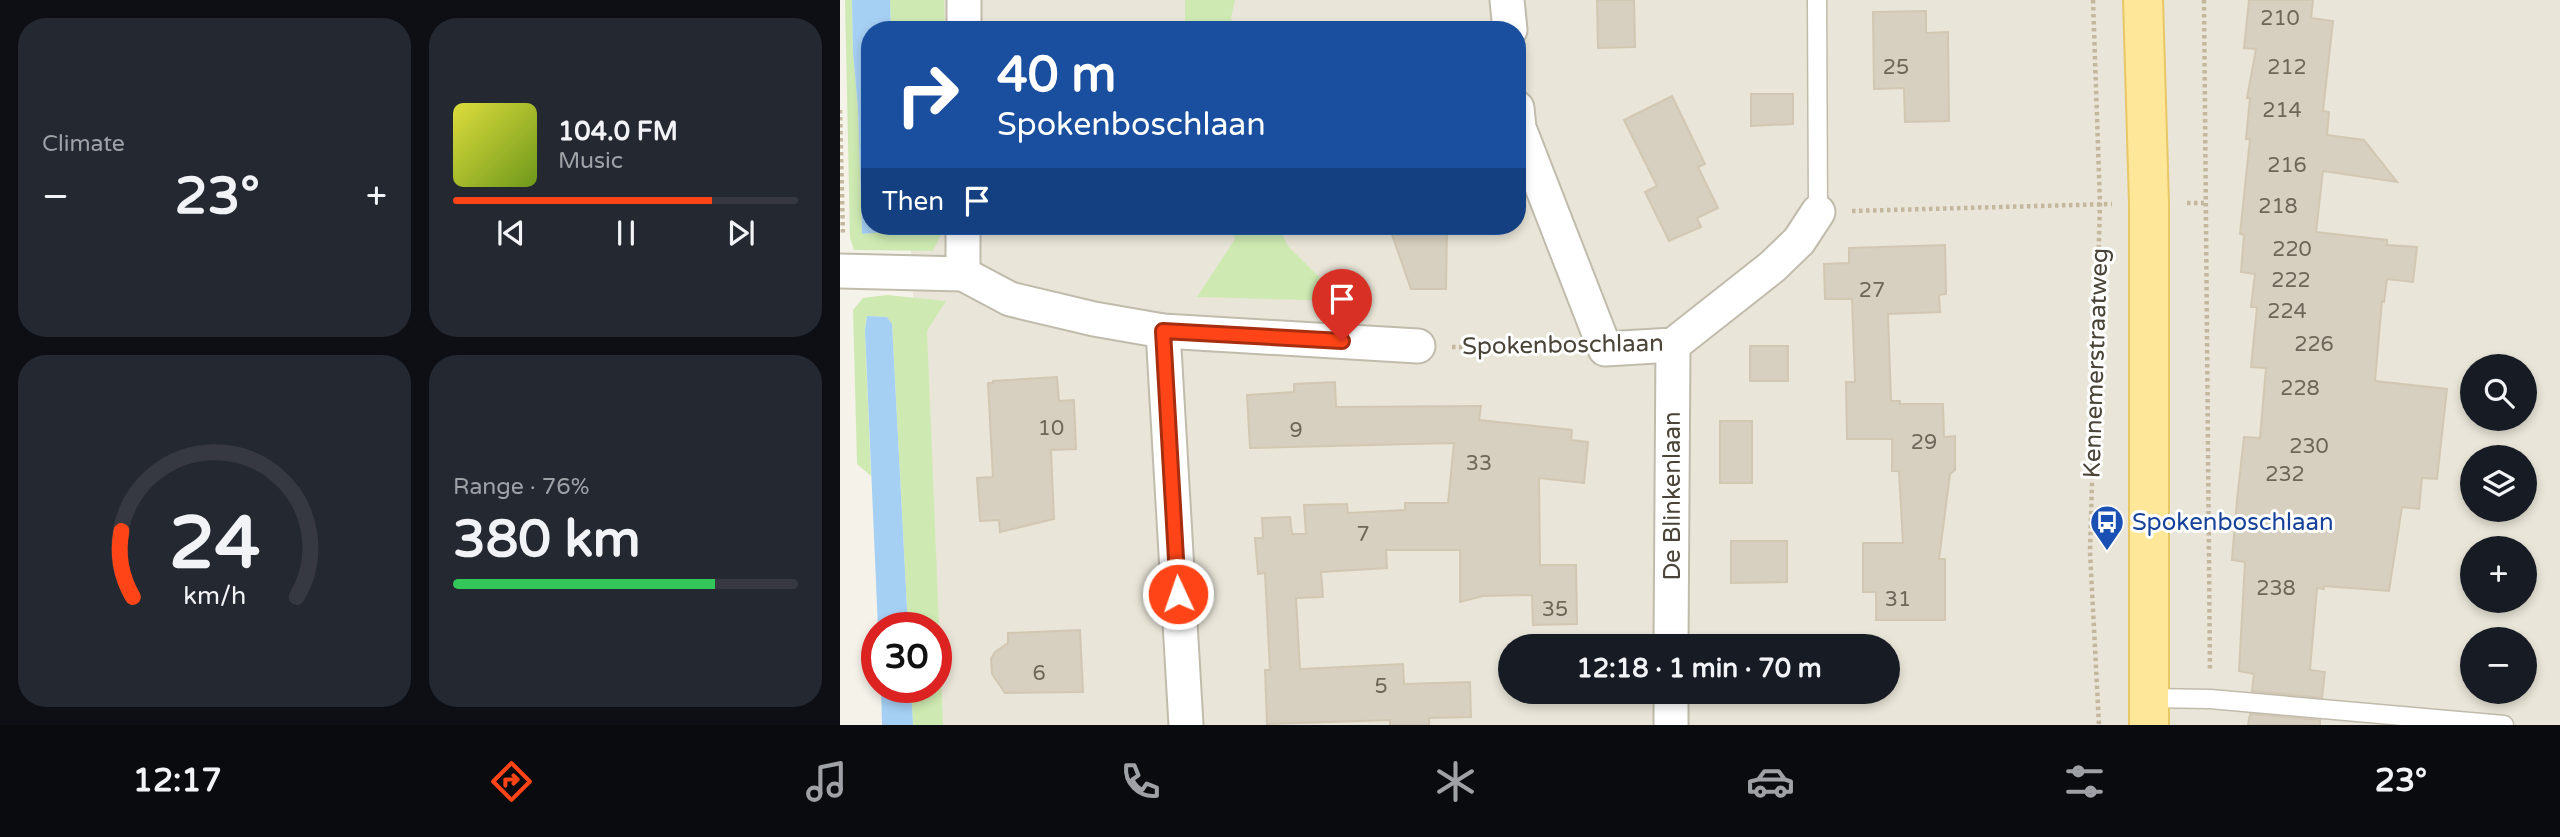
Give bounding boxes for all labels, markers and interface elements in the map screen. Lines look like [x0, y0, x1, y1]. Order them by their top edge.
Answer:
house number: 210 [2260, 6, 2300, 31]
text: 40 m [997, 46, 1116, 105]
icon: right [882, 49, 973, 140]
house number: 25 [1883, 55, 1909, 80]
house number: 212 [2267, 55, 2307, 80]
house number: 214 [2262, 98, 2302, 123]
text: Spokenboschlaan [997, 106, 1266, 144]
text: 104.0 FM [558, 116, 678, 147]
text: Climate [42, 130, 125, 158]
text: Music [558, 147, 623, 175]
house number: 216 [2267, 153, 2307, 178]
text: 23° [175, 165, 260, 228]
text: − [42, 174, 69, 220]
text: + [366, 174, 387, 220]
icon: arrive [958, 182, 996, 220]
text: Then [882, 186, 944, 217]
house number: 218 [2258, 194, 2298, 219]
icon: previous [492, 214, 530, 252]
icon: pause [607, 214, 645, 252]
icon: next [722, 214, 760, 252]
house number: 220 [2272, 237, 2312, 262]
street label: Kennemerstraatweg [2077, 247, 2115, 479]
house number: 222 [2271, 268, 2311, 293]
pin [1312, 269, 1372, 341]
house number: 27 [1859, 278, 1885, 303]
icon: arrive [1323, 280, 1361, 318]
house number: 224 [2267, 299, 2307, 324]
street label: Spokenboschlaan [1462, 329, 1664, 361]
house number: 226 [2294, 332, 2334, 357]
map controls [2460, 354, 2537, 704]
button: search [2460, 354, 2537, 431]
house number: 228 [2280, 376, 2320, 401]
street label: De Blinkenlaan [1658, 411, 1687, 581]
house number: 10 [1038, 416, 1064, 441]
house number: 9 [1289, 418, 1303, 443]
house number: 29 [1911, 430, 1937, 455]
house number: 230 [2289, 434, 2329, 459]
button: layers [2460, 445, 2537, 522]
house number: 33 [1466, 451, 1492, 476]
house number: 232 [2265, 462, 2305, 487]
text: Range · 76% [453, 473, 589, 501]
text: 24 [169, 500, 260, 588]
bus stop icon: Spokenboschlaan [2088, 503, 2126, 552]
text: 380 km [453, 508, 641, 571]
place label: Spokenboschlaan [2132, 508, 2334, 537]
house number: 7 [1356, 522, 1370, 547]
button: + [2460, 536, 2537, 613]
position arrow [1141, 557, 1215, 631]
house number: 238 [2256, 576, 2296, 601]
text: km/h [183, 581, 246, 611]
house number: 31 [1885, 587, 1911, 612]
house number: 35 [1542, 597, 1568, 622]
speed limit sign: 30 [861, 612, 952, 703]
button: − [2460, 627, 2537, 704]
text: 12:18 · 1 min · 70 m [1576, 653, 1822, 684]
house number: 6 [1032, 661, 1046, 686]
house number: 5 [1374, 674, 1388, 699]
icon: directions [487, 757, 536, 806]
icon: music [802, 757, 851, 806]
icon: phone [1116, 757, 1165, 806]
icon: climate [1431, 757, 1480, 806]
icon: car [1746, 757, 1795, 806]
icon: filters [2060, 757, 2109, 806]
text: 12:17 [133, 762, 222, 800]
text: 23° [2375, 762, 2427, 800]

